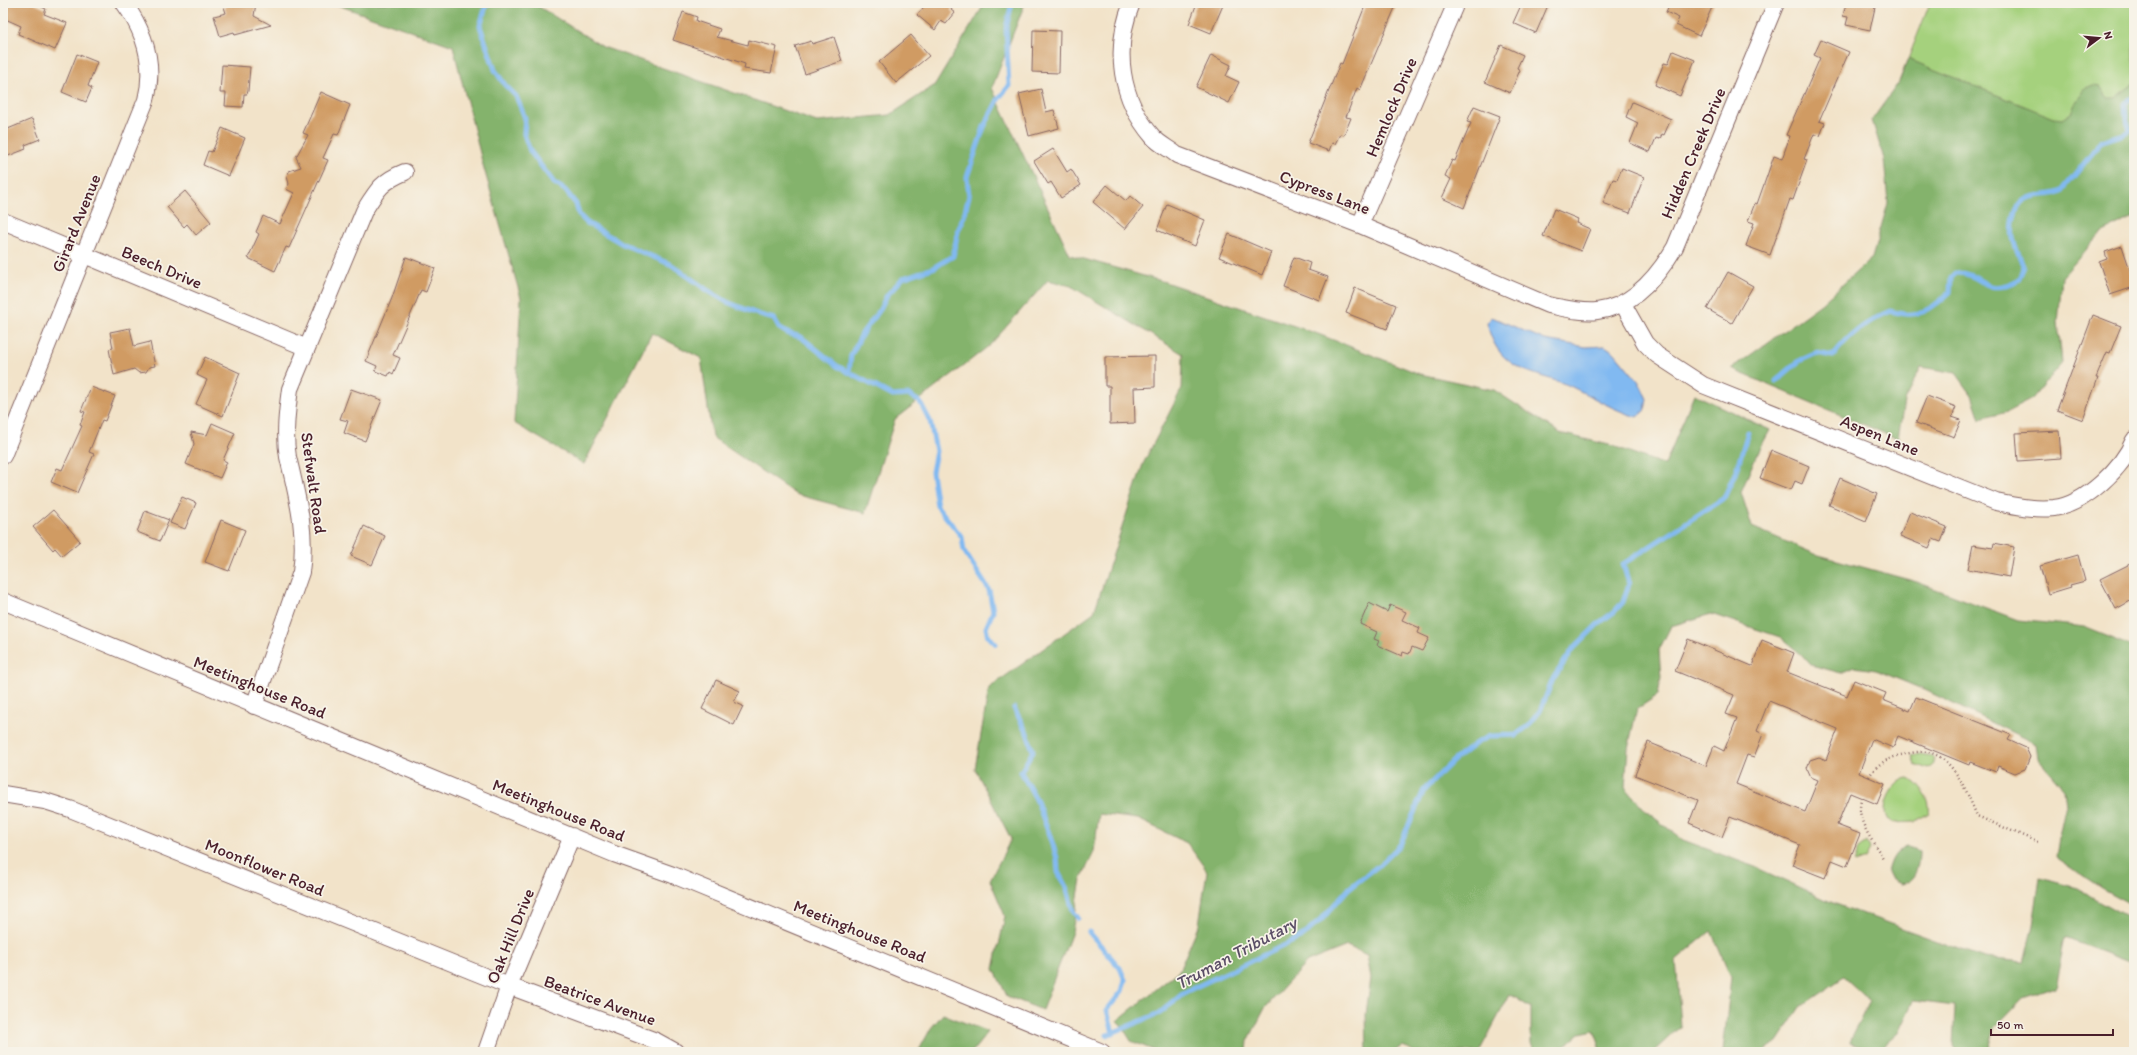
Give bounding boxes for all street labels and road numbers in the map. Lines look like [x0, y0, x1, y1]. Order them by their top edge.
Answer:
street label: Hemlock Drive [1361, 54, 1421, 160]
street label: Hidden Creek Drive [1656, 84, 1730, 222]
street label: Cypress Lane [1277, 166, 1373, 218]
street label: Girard Avenue [47, 171, 105, 275]
street label: Beech Drive [119, 241, 205, 293]
street label: Aspen Lane [1838, 410, 1922, 460]
street label: Stefwalt Road [297, 431, 331, 536]
street label: Meetinghouse Road [191, 651, 330, 723]
street label: Meetinghouse Road [490, 774, 629, 846]
street label: Moonflower Road [202, 834, 328, 900]
street label: Oak Hill Drive [482, 885, 538, 987]
street label: Meetinghouse Road [791, 895, 930, 967]
street label: Beatrice Avenue [541, 970, 659, 1030]

